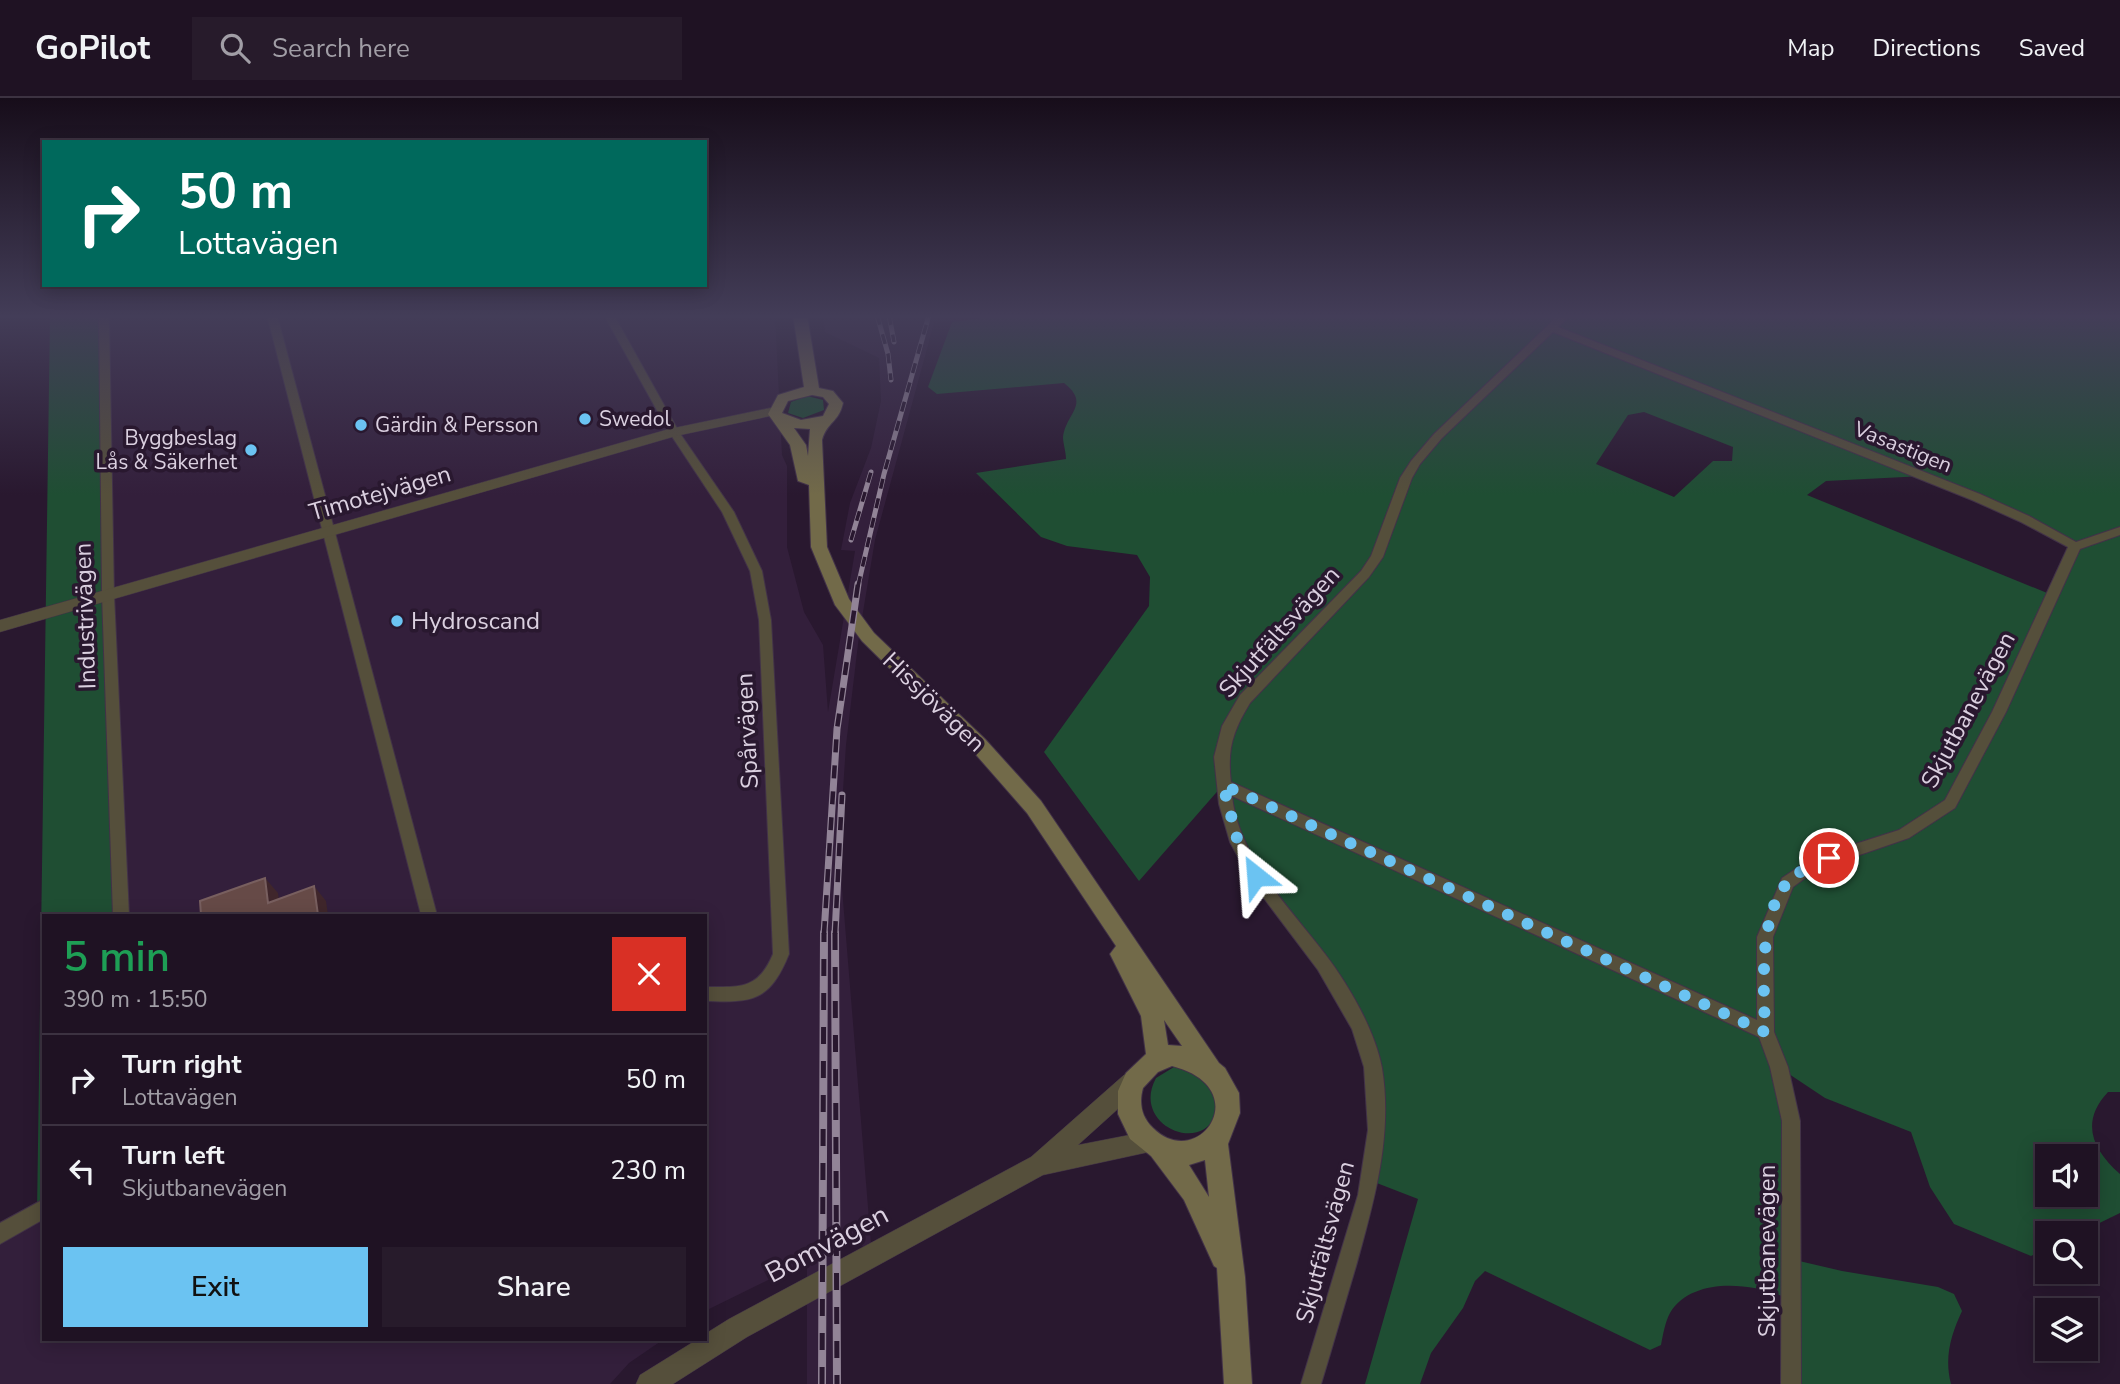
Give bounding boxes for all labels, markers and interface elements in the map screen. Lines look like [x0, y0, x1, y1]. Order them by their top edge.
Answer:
search box [192, 17, 682, 80]
text: GoPilot [35, 26, 150, 71]
icon: search [216, 29, 254, 67]
text: Search here [272, 31, 410, 66]
text: Map [1787, 32, 1834, 64]
text: Directions [1872, 32, 1981, 64]
text: Saved [2019, 32, 2085, 64]
text: 50 m [178, 158, 293, 225]
icon: right [63, 168, 154, 259]
text: Lottavägen [178, 222, 339, 265]
place label: Swedol [599, 405, 671, 433]
place label: Gärdin & Persson [375, 411, 538, 439]
marker: Swedol [577, 411, 593, 427]
street label: Vasastigen [1849, 414, 1956, 479]
marker: Gärdin & Persson [353, 417, 369, 433]
place label: Byggbeslag Lås & Säkerhet [96, 424, 238, 476]
marker: Byggbeslag Lås & Säkerhet [243, 442, 259, 458]
street label: Timotejvägen [306, 458, 454, 528]
street label: Industrivägen [66, 542, 104, 690]
street label: Skjutfältsvägen [1211, 559, 1347, 705]
place label: Hydroscand [411, 605, 540, 637]
marker: Hydroscand [389, 613, 405, 629]
street label: Skjutbanevägen [1913, 626, 2023, 794]
street label: Hissjövägen [876, 645, 992, 759]
street label: Spårvägen [728, 672, 766, 790]
pin [1799, 828, 1859, 888]
position arrow [1219, 839, 1293, 913]
icon: arrive [1810, 839, 1848, 877]
text: 5 min [63, 929, 170, 986]
button: close [612, 937, 686, 1011]
text: 390 m · 15:50 [63, 984, 208, 1015]
text: Turn right [122, 1047, 241, 1082]
icon: right [63, 1061, 101, 1099]
text: 50 m [626, 1062, 686, 1097]
text: Lottavägen [122, 1082, 238, 1113]
text: Turn left [122, 1138, 225, 1173]
map controls [2035, 1144, 2098, 1361]
button: sound [2035, 1144, 2098, 1207]
icon: left [63, 1152, 101, 1190]
text: 230 m [610, 1153, 686, 1188]
street label: Skjutfältsvägen [1288, 1157, 1362, 1327]
street label: Skjutbanevägen [1751, 1165, 1783, 1337]
text: Skjutbanevägen [122, 1173, 287, 1204]
street label: Bomvägen [759, 1196, 895, 1292]
button: search [2035, 1221, 2098, 1284]
button: Exit [63, 1247, 368, 1327]
button: Share [382, 1247, 686, 1327]
button: layers [2035, 1298, 2098, 1361]

